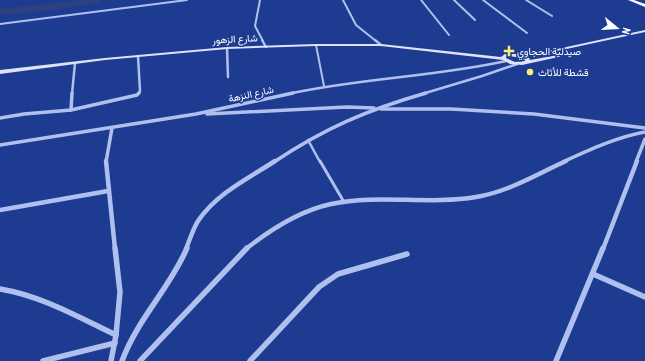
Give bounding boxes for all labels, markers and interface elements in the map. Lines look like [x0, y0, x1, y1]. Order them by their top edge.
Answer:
north arrow [597, 8, 637, 48]
text: N [619, 26, 634, 36]
street label: شارع الزهور [211, 31, 258, 47]
place label: صيدلية الحجاوي [517, 45, 581, 60]
marker: صيدلية الحجاوي [504, 46, 514, 56]
place label: قشطة للأثاث [538, 66, 589, 79]
marker: قشطة للأثاث [525, 67, 535, 77]
street label: شارع النزهة [227, 83, 275, 105]

